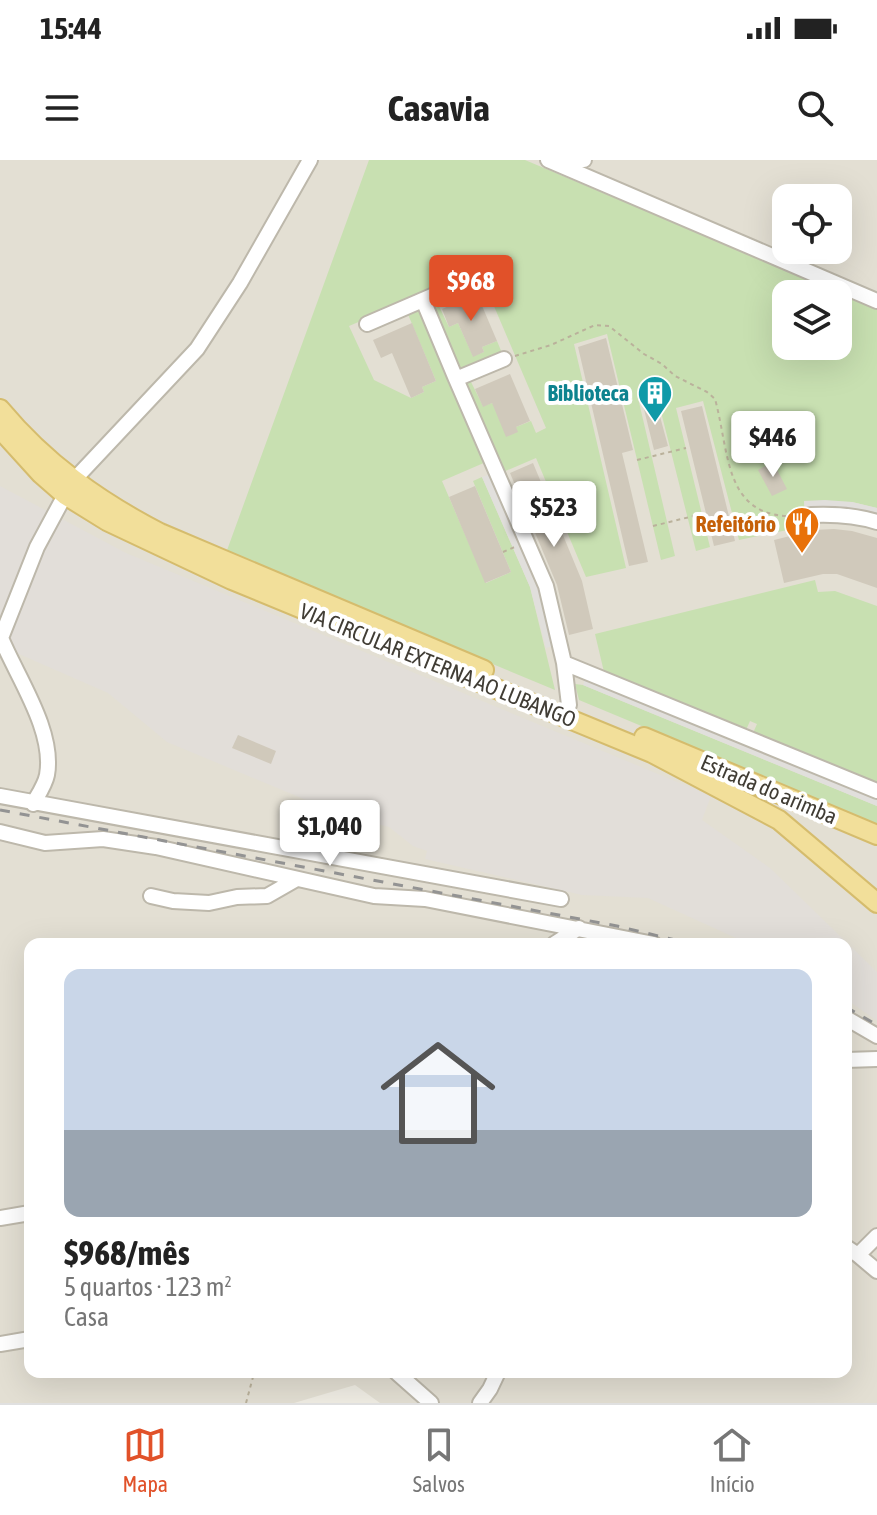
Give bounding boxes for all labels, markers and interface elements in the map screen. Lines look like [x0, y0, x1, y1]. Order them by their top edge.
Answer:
text: 15:44 [40, 11, 102, 45]
icon: menu [40, 86, 84, 130]
icon: search [793, 86, 837, 130]
text: Casavia [387, 87, 490, 129]
map controls [772, 184, 852, 360]
button: locate [772, 184, 852, 264]
pin: $968 [424, 255, 518, 323]
text: $968 [447, 266, 495, 296]
button: layers [772, 280, 852, 360]
building icon: Biblioteca [636, 374, 674, 424]
place label: Biblioteca [547, 380, 629, 406]
pin: $446 [726, 411, 820, 479]
text: $446 [749, 422, 797, 452]
pin: $523 [507, 481, 601, 549]
text: $523 [530, 492, 578, 522]
restaurant icon: Refeitório [783, 505, 821, 555]
place label: Refeitório [696, 511, 776, 537]
street label: VIA CIRCULAR EXTERNA AO LUBANGO [296, 598, 580, 732]
street label: Estrada do arimba [697, 749, 841, 829]
pin: $1,040 [265, 800, 395, 868]
text: $1,040 [298, 811, 362, 841]
icon: home [366, 1021, 510, 1165]
text: $968/mês [64, 1233, 190, 1272]
text: 5 quartos · 123 m² [64, 1272, 232, 1302]
text: Casa [64, 1302, 109, 1332]
tab: Mapa [122, 1423, 168, 1497]
tab: Salvos [413, 1423, 465, 1497]
tab: Início [710, 1423, 755, 1497]

